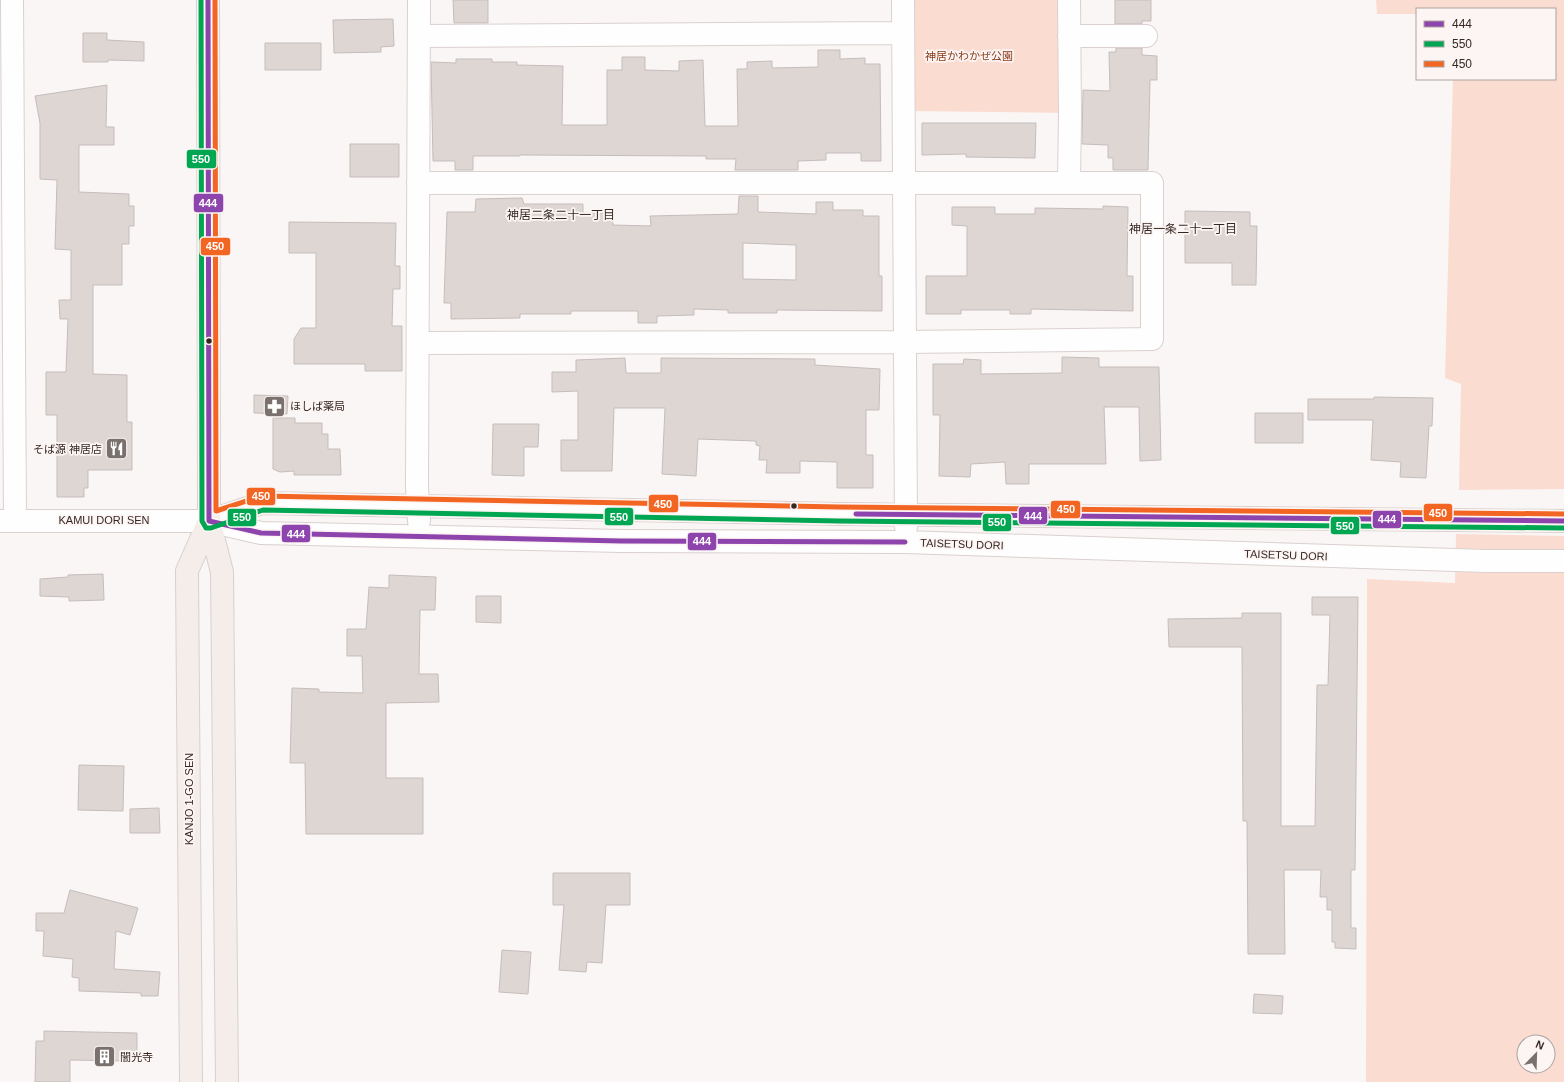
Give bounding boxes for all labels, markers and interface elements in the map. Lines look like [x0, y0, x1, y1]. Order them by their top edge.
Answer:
legend [1416, 8, 1556, 80]
text: 444 [1452, 17, 1472, 31]
text: 550 [1452, 37, 1472, 51]
park label: 神居かわかぜ公園 [925, 50, 1013, 62]
text: 450 [1452, 57, 1472, 71]
line badge: 550 [186, 149, 217, 169]
text: 550 [192, 153, 210, 165]
line badge: 444 [193, 193, 224, 213]
text: 444 [199, 197, 218, 209]
district label: 神居二条二十一丁目 [507, 208, 615, 222]
district label: 神居一条二十一丁目 [1129, 222, 1237, 236]
line badge: 450 [200, 237, 231, 256]
text: 450 [206, 240, 224, 252]
unlabelled marker [204, 336, 214, 346]
pharmacy icon: ほしば薬局 [261, 393, 287, 419]
place label: ほしば薬局 [290, 400, 345, 412]
restaurant icon: そば源 神居店 [104, 436, 130, 462]
place label: そば源 神居店 [33, 443, 102, 455]
line badge: 450 [246, 487, 276, 506]
text: 450 [252, 490, 270, 502]
line badge: 450 [648, 494, 679, 513]
text: 450 [654, 498, 672, 510]
line badge: 450 [1050, 500, 1081, 519]
unlabelled marker [789, 501, 799, 511]
text: 450 [1057, 503, 1075, 515]
line badge: 450 [1423, 503, 1453, 522]
line badge: 444 [1018, 506, 1048, 525]
line badge: 550 [604, 507, 634, 526]
text: 450 [1429, 507, 1447, 519]
line badge: 550 [227, 508, 257, 527]
text: 444 [1024, 510, 1043, 522]
line badge: 444 [1372, 510, 1402, 529]
text: 550 [233, 511, 251, 523]
text: 550 [610, 511, 628, 523]
line badge: 550 [982, 513, 1012, 532]
text: 444 [1378, 513, 1397, 525]
street label: KAMUI DORI SEN [58, 514, 150, 526]
text: 550 [988, 516, 1006, 528]
line badge: 550 [1330, 516, 1360, 535]
text: 550 [1336, 520, 1354, 532]
line badge: 444 [281, 524, 311, 543]
text: 444 [287, 528, 306, 540]
line badge: 444 [687, 532, 717, 551]
text: 444 [693, 535, 712, 547]
street label: TAISETSU DORI [920, 537, 1004, 551]
street label: TAISETSU DORI [1244, 548, 1328, 562]
street label: KANJO 1-GO SEN [183, 753, 195, 845]
north arrow [1516, 1034, 1556, 1074]
text: N [1534, 1038, 1546, 1052]
building icon: 闇光寺 [92, 1044, 118, 1070]
place label: 闇光寺 [120, 1051, 153, 1063]

